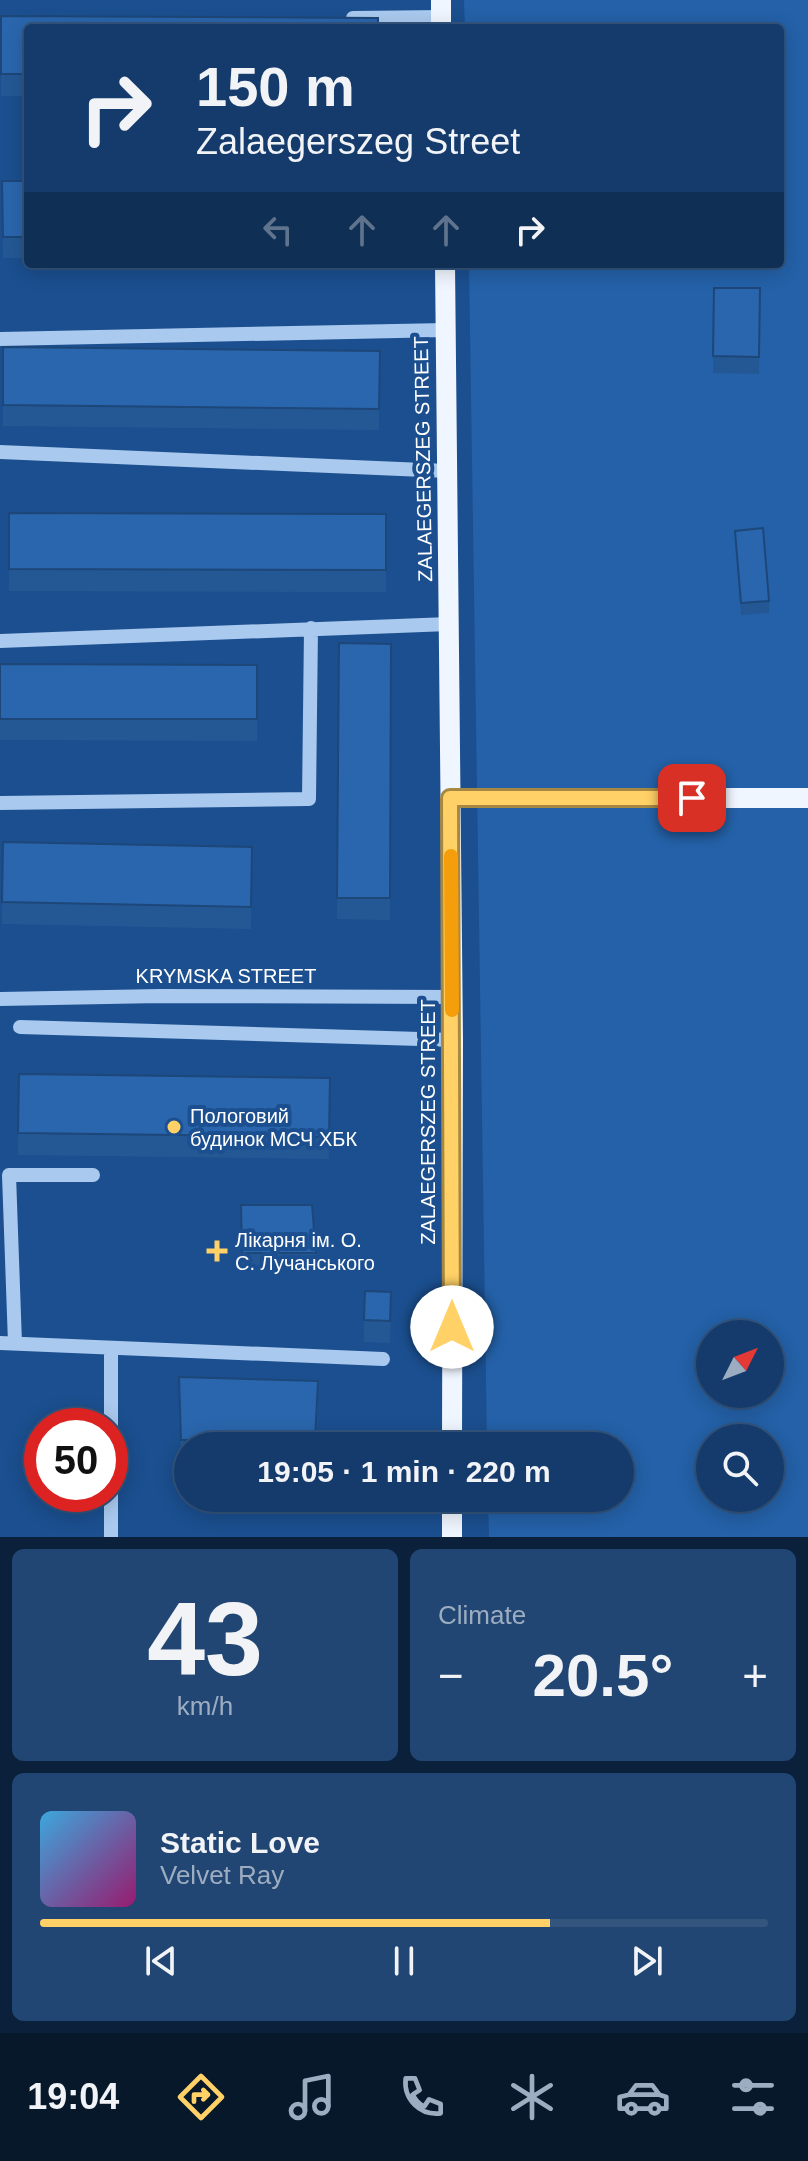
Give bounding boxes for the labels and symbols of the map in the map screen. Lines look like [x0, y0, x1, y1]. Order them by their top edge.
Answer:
street label: ZALAEGERSZEG STREET [410, 336, 436, 582]
pin [658, 764, 726, 832]
street label: KRYMSKA STREET [136, 965, 316, 987]
street label: ZALAEGERSZEG STREET [417, 999, 439, 1245]
place label: Пологовий будинок МСЧ ХБК [190, 1105, 357, 1150]
marker: Пологовий будинок МСЧ ХБК [165, 1118, 183, 1136]
place label: Лікарня ім. О. С. Лучанського [235, 1229, 375, 1274]
marker: Лікарня ім. О. С. Лучанського [206, 1240, 228, 1262]
position arrow [410, 1285, 494, 1369]
north arrow [696, 1320, 784, 1408]
speed limit sign: 50 [24, 1408, 128, 1512]

